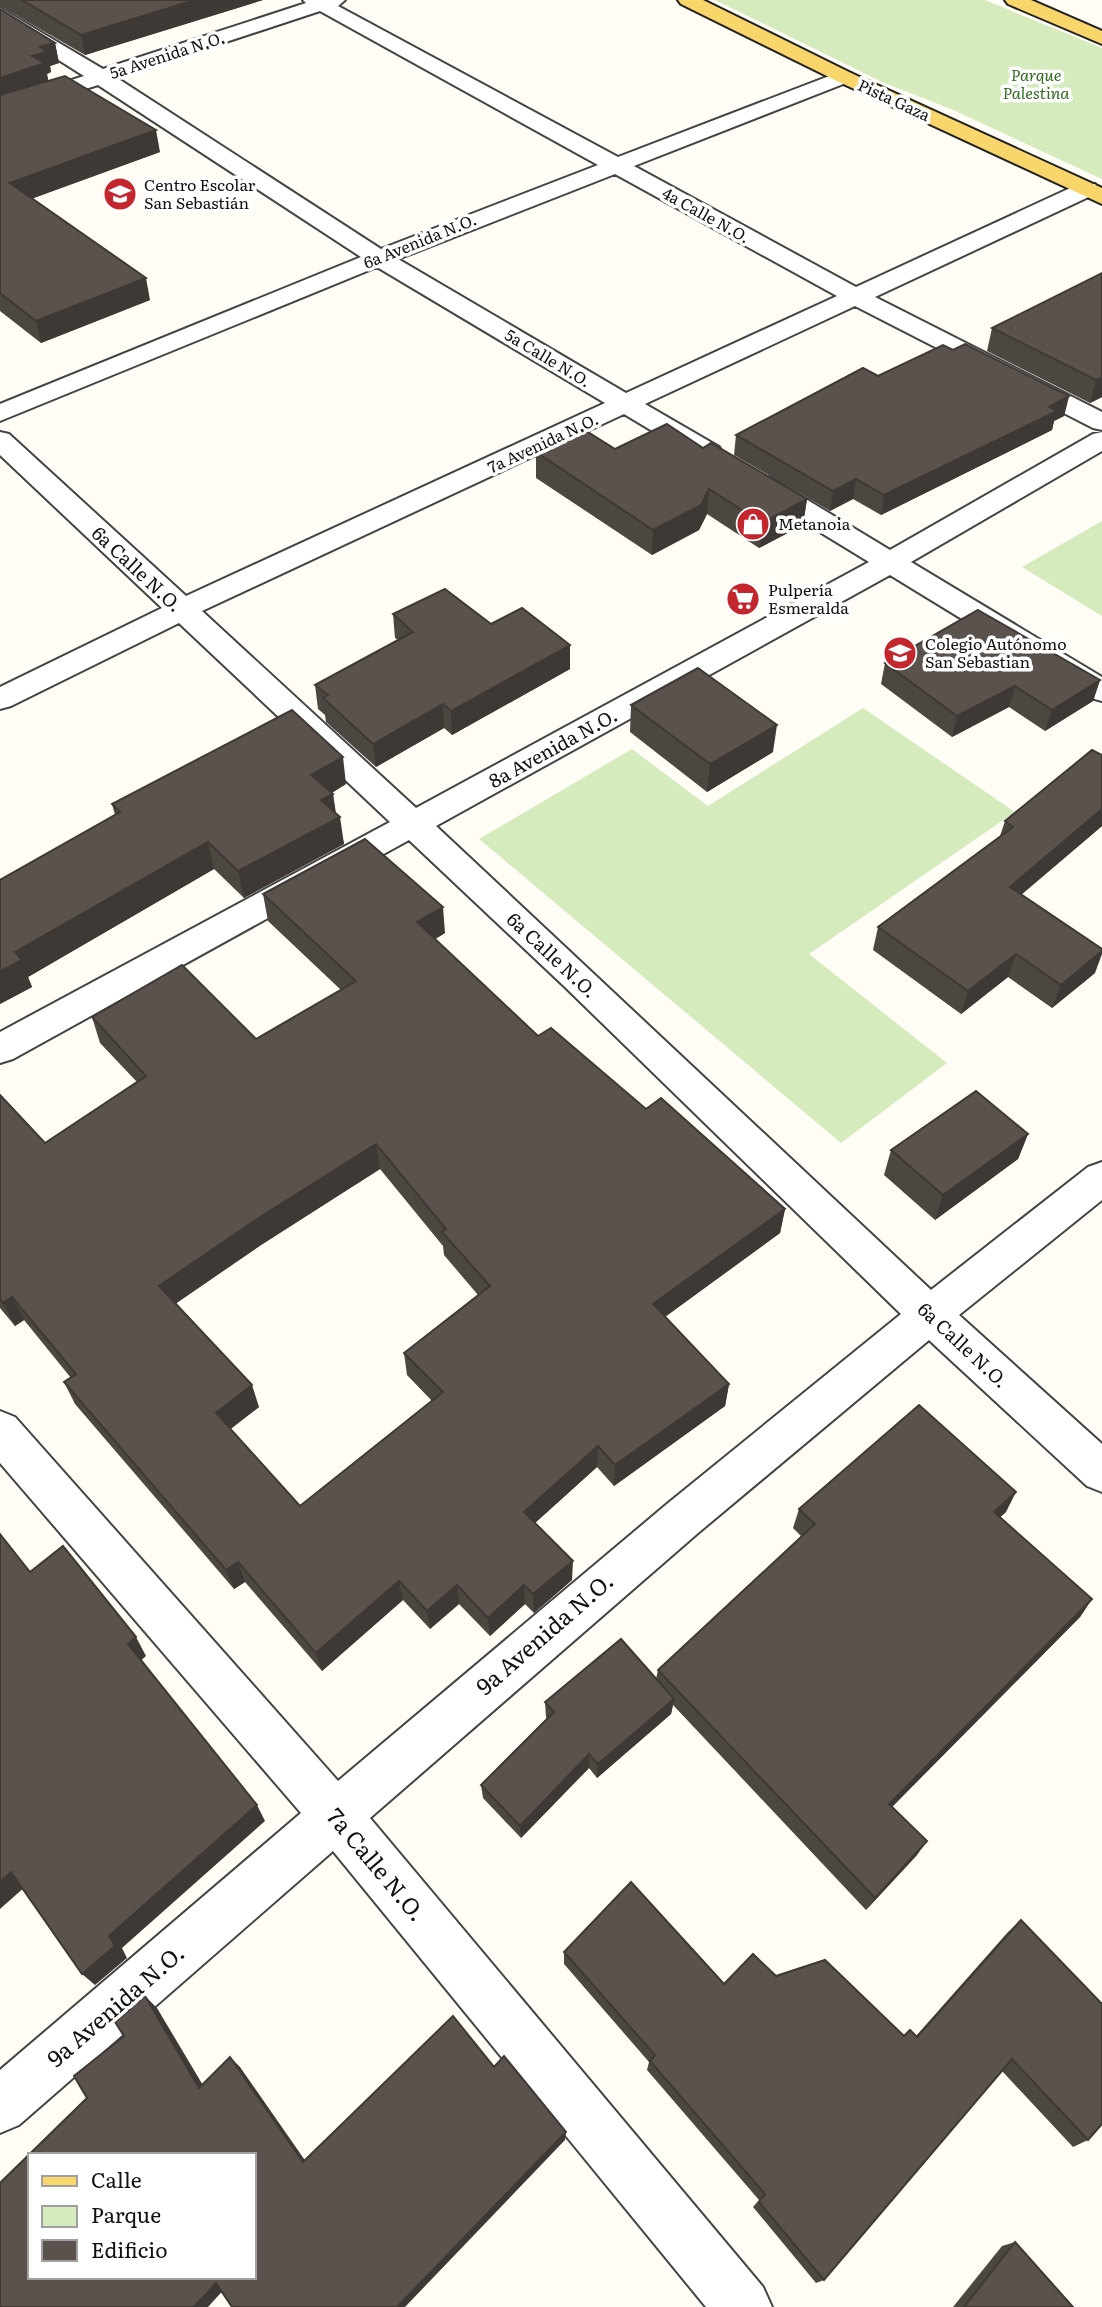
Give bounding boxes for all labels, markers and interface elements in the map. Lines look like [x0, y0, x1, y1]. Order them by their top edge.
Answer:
street label: 5a Avenida N.O. [106, 24, 227, 84]
park label: Parque Palestina [1003, 62, 1070, 104]
street label: Pista Gaza [854, 72, 935, 126]
place label: Centro Escolar San Sebastián [144, 172, 256, 214]
school or university icon: Centro Escolar San Sebastián [101, 175, 139, 213]
street label: 4a Calle N.O. [658, 180, 755, 248]
street label: 6a Avenida N.O. [359, 206, 480, 274]
street label: 5a Calle N.O. [501, 322, 596, 392]
street label: 7a Avenida N.O. [483, 406, 602, 478]
shop icon: Metanoia [734, 505, 772, 543]
place label: Metanoia [778, 511, 851, 535]
street label: 6a Calle N.O. [86, 519, 189, 618]
place label: Pulpería Esmeralda [768, 577, 849, 619]
supermarket icon: Pulpería Esmeralda [724, 580, 762, 618]
place label: Colegio Autónomo San Sebastian [925, 631, 1067, 673]
school or university icon: Colegio Autónomo San Sebastian [881, 634, 919, 672]
street label: 8a Avenida N.O. [483, 700, 622, 794]
street label: 6a Calle N.O. [501, 905, 604, 1004]
street label: 6a Calle N.O. [912, 1295, 1015, 1394]
street label: 9a Avenida N.O. [467, 1563, 620, 1702]
street label: 7a Calle N.O. [320, 1800, 435, 1928]
street label: 9a Avenida N.O. [38, 1935, 191, 2074]
legend [28, 2153, 256, 2279]
text: Calle [91, 2163, 142, 2194]
text: Parque [91, 2198, 161, 2229]
text: Edificio [91, 2233, 167, 2264]

